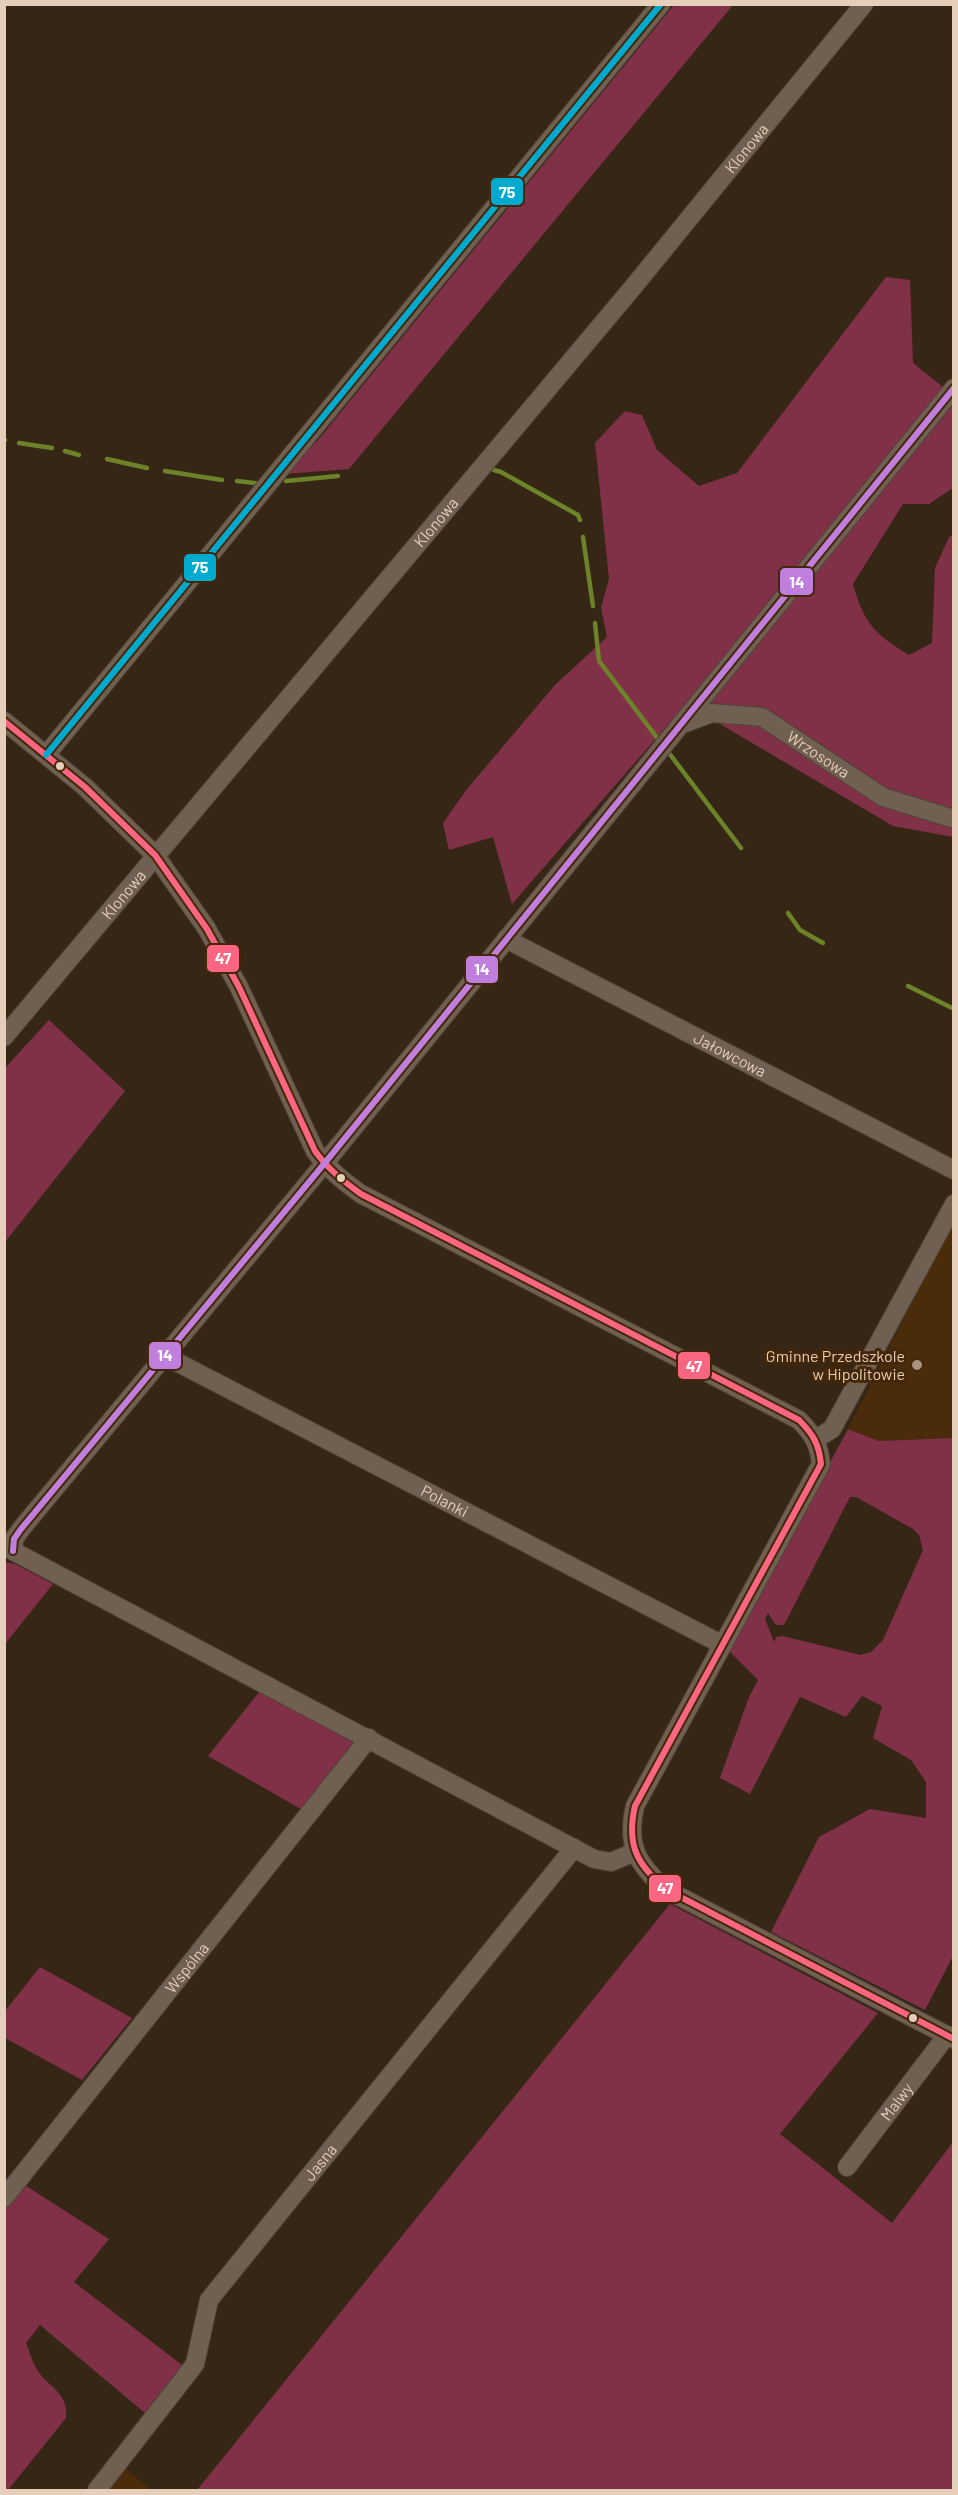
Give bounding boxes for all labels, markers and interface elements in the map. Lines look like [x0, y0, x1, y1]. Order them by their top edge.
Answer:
street label: Klonowa [720, 119, 772, 177]
line badge: 75 [490, 177, 524, 206]
text: 75 [499, 182, 516, 201]
street label: Klonowa [409, 493, 462, 550]
line badge: 75 [183, 553, 217, 582]
text: 75 [192, 557, 209, 576]
line badge: 14 [779, 567, 814, 596]
text: 14 [789, 572, 805, 591]
street label: Wrzosowa [784, 726, 854, 781]
unlabelled marker [54, 760, 66, 772]
street label: Klonowa [97, 866, 149, 923]
line badge: 47 [206, 944, 240, 973]
text: 47 [215, 948, 231, 967]
line badge: 14 [465, 955, 499, 984]
text: 14 [474, 959, 490, 978]
street label: Jałowcowa [691, 1028, 770, 1081]
unlabelled marker [335, 1172, 347, 1184]
line badge: 14 [148, 1341, 182, 1370]
text: 14 [157, 1345, 173, 1364]
place label: Gminne Przedszkole w Hipolitowie [766, 1346, 905, 1383]
line badge: 47 [677, 1351, 711, 1380]
text: 47 [686, 1356, 702, 1375]
marker: Gminne Przedszkole w Hipolitowie [910, 1358, 924, 1372]
street label: Polanki [418, 1480, 472, 1520]
line badge: 47 [648, 1874, 682, 1903]
text: 47 [657, 1878, 673, 1897]
street label: Wspólna [160, 1938, 212, 1996]
unlabelled marker [907, 2012, 919, 2024]
street label: Malwy [876, 2078, 917, 2124]
street label: Jasna [299, 2140, 340, 2184]

